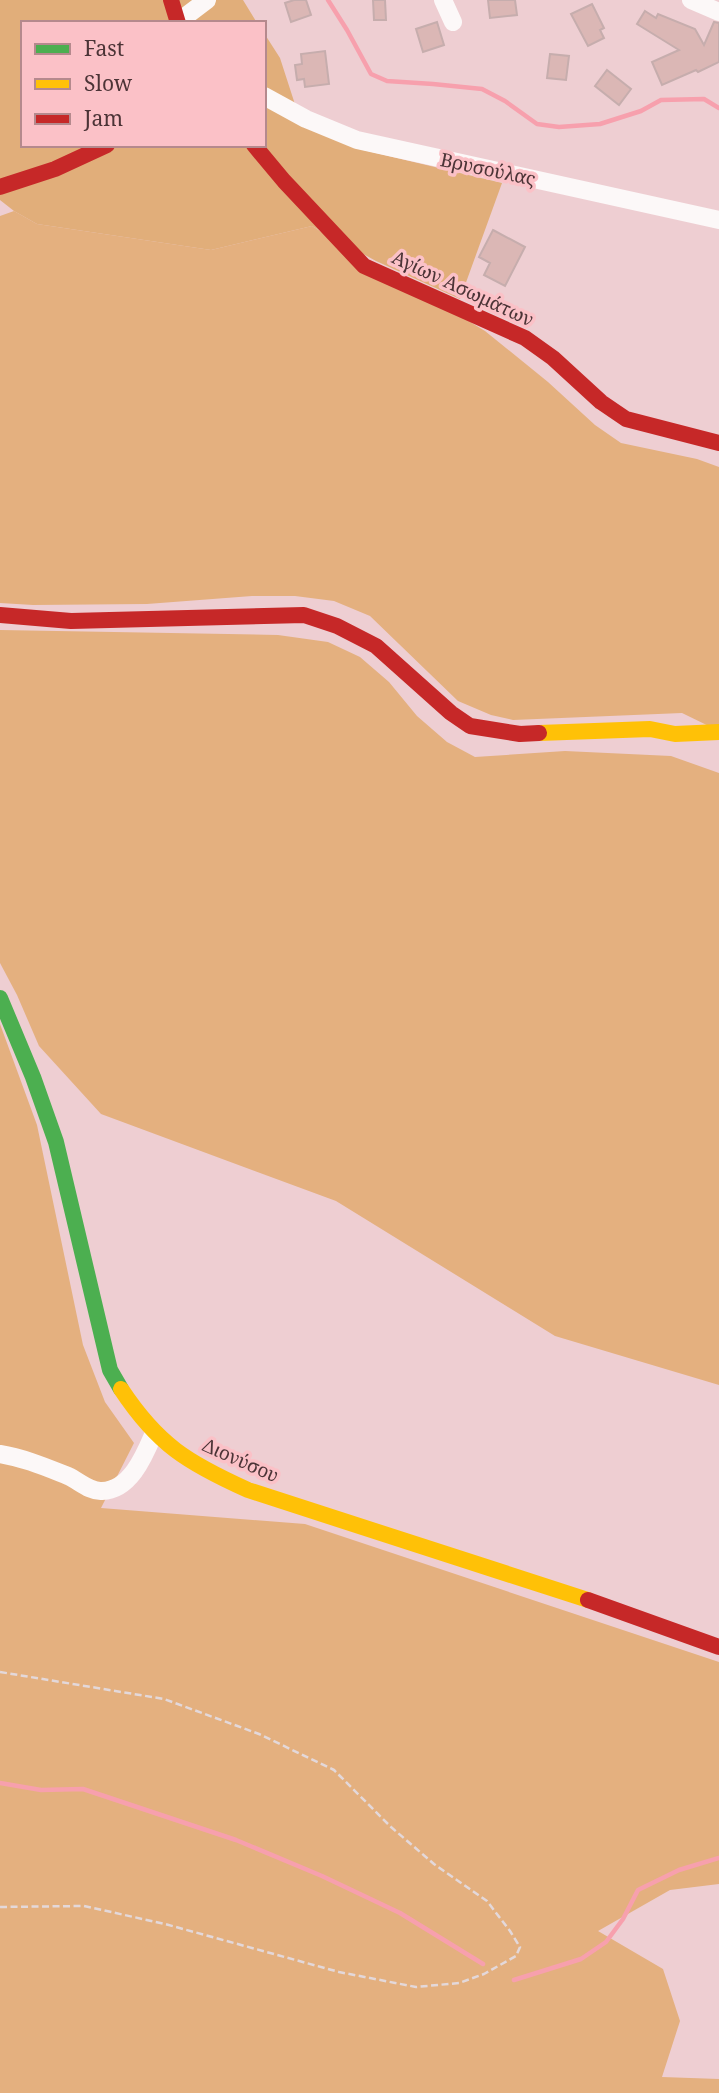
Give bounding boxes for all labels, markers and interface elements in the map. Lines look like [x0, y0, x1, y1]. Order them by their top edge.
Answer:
legend [21, 21, 266, 147]
text: Fast [84, 34, 124, 62]
text: Slow [84, 69, 133, 97]
text: Jam [83, 104, 123, 132]
street label: Βρυσούλας [438, 146, 538, 192]
street label: Αγίων Ασωμάτων [388, 244, 538, 332]
street label: Διονύσου [199, 1432, 283, 1488]

